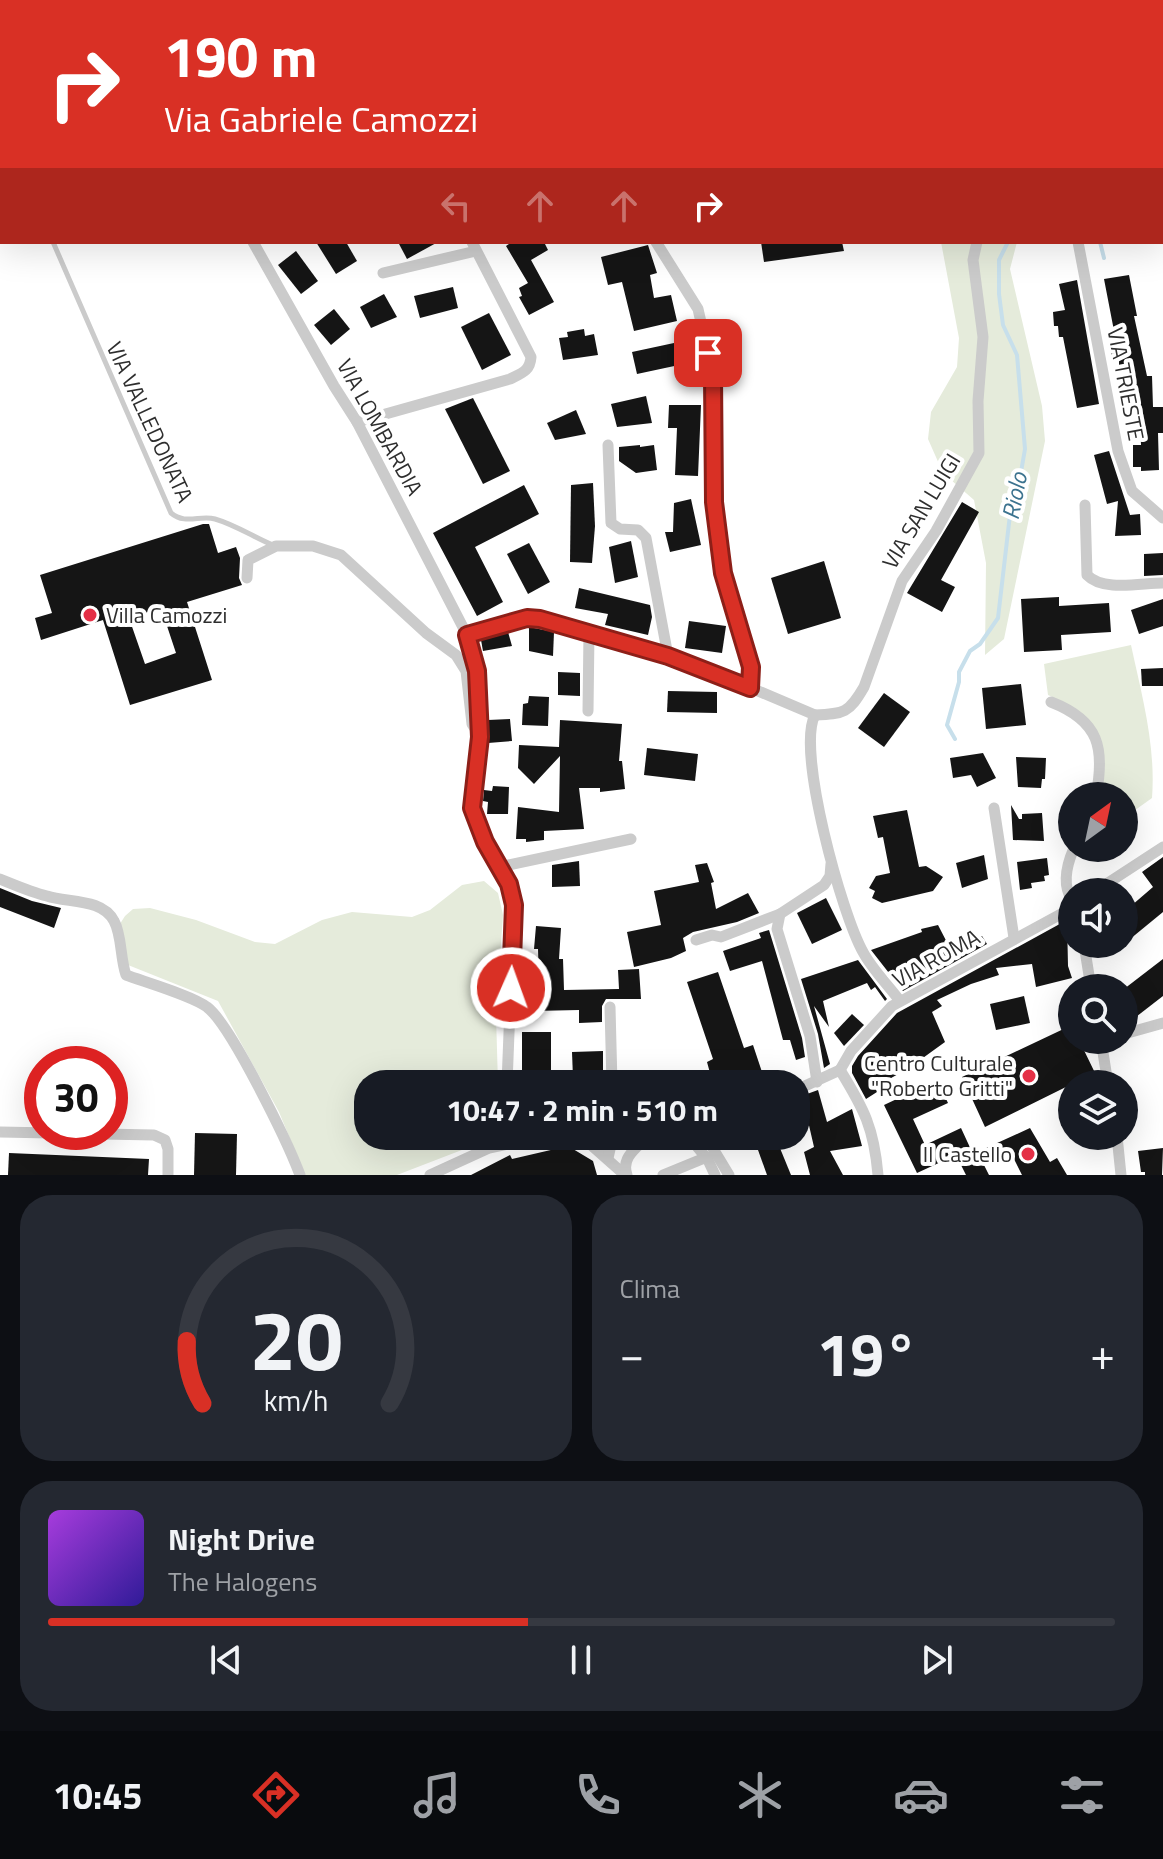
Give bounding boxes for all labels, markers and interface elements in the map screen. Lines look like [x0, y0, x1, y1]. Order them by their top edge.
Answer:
text: 190 m [164, 14, 317, 99]
icon: right [32, 32, 136, 136]
text: Via Gabriele Camozzi [164, 91, 478, 146]
icon: left [434, 184, 478, 228]
icon: ahead [518, 184, 562, 228]
icon: ahead [602, 184, 646, 228]
icon: right [686, 184, 730, 228]
pin [674, 319, 742, 387]
street label: VIA TRIESTE [1098, 325, 1154, 443]
icon: arrive [686, 331, 730, 375]
street label: VIA VALLEDONATA [98, 336, 202, 508]
street label: VIA LOMBARDIA [328, 352, 432, 502]
street label: VIA SAN LUIGI [873, 447, 969, 575]
water label: Riolo [992, 468, 1036, 522]
place label: Villa Camozzi [106, 598, 227, 632]
marker: Villa Camozzi [81, 606, 99, 624]
north arrow [1058, 782, 1138, 862]
map controls [1058, 782, 1138, 1150]
button: sound [1058, 878, 1138, 958]
street label: VIA ROMA [886, 920, 986, 996]
position arrow [469, 946, 553, 1030]
button: search [1058, 974, 1138, 1054]
speed limit sign: 30 [24, 1046, 128, 1150]
place label: Centro Culturale "Roberto Gritti" [864, 1046, 1013, 1105]
marker: Centro Culturale "Roberto Gritti" [1020, 1067, 1038, 1085]
button: layers [1058, 1070, 1138, 1150]
text: 10:47 · 2 min · 510 m [446, 1087, 718, 1133]
place label: Il Castello [923, 1137, 1012, 1171]
marker: Il Castello [1019, 1145, 1037, 1163]
text: Clima [620, 1269, 680, 1308]
text: 20 [249, 1276, 342, 1402]
text: 19° [817, 1308, 918, 1399]
text: − [620, 1320, 644, 1387]
text: + [1090, 1320, 1115, 1387]
text: km/h [263, 1379, 328, 1422]
text: Night Drive [168, 1516, 315, 1562]
text: The Halogens [168, 1562, 317, 1601]
icon: previous [204, 1638, 248, 1682]
icon: pause [559, 1638, 603, 1682]
icon: next [915, 1638, 959, 1682]
icon: directions [248, 1767, 304, 1823]
icon: music [409, 1767, 465, 1823]
icon: phone [570, 1767, 626, 1823]
icon: climate [732, 1767, 788, 1823]
icon: car [893, 1767, 949, 1823]
icon: filters [1054, 1767, 1110, 1823]
text: 10:45 [53, 1768, 143, 1823]

